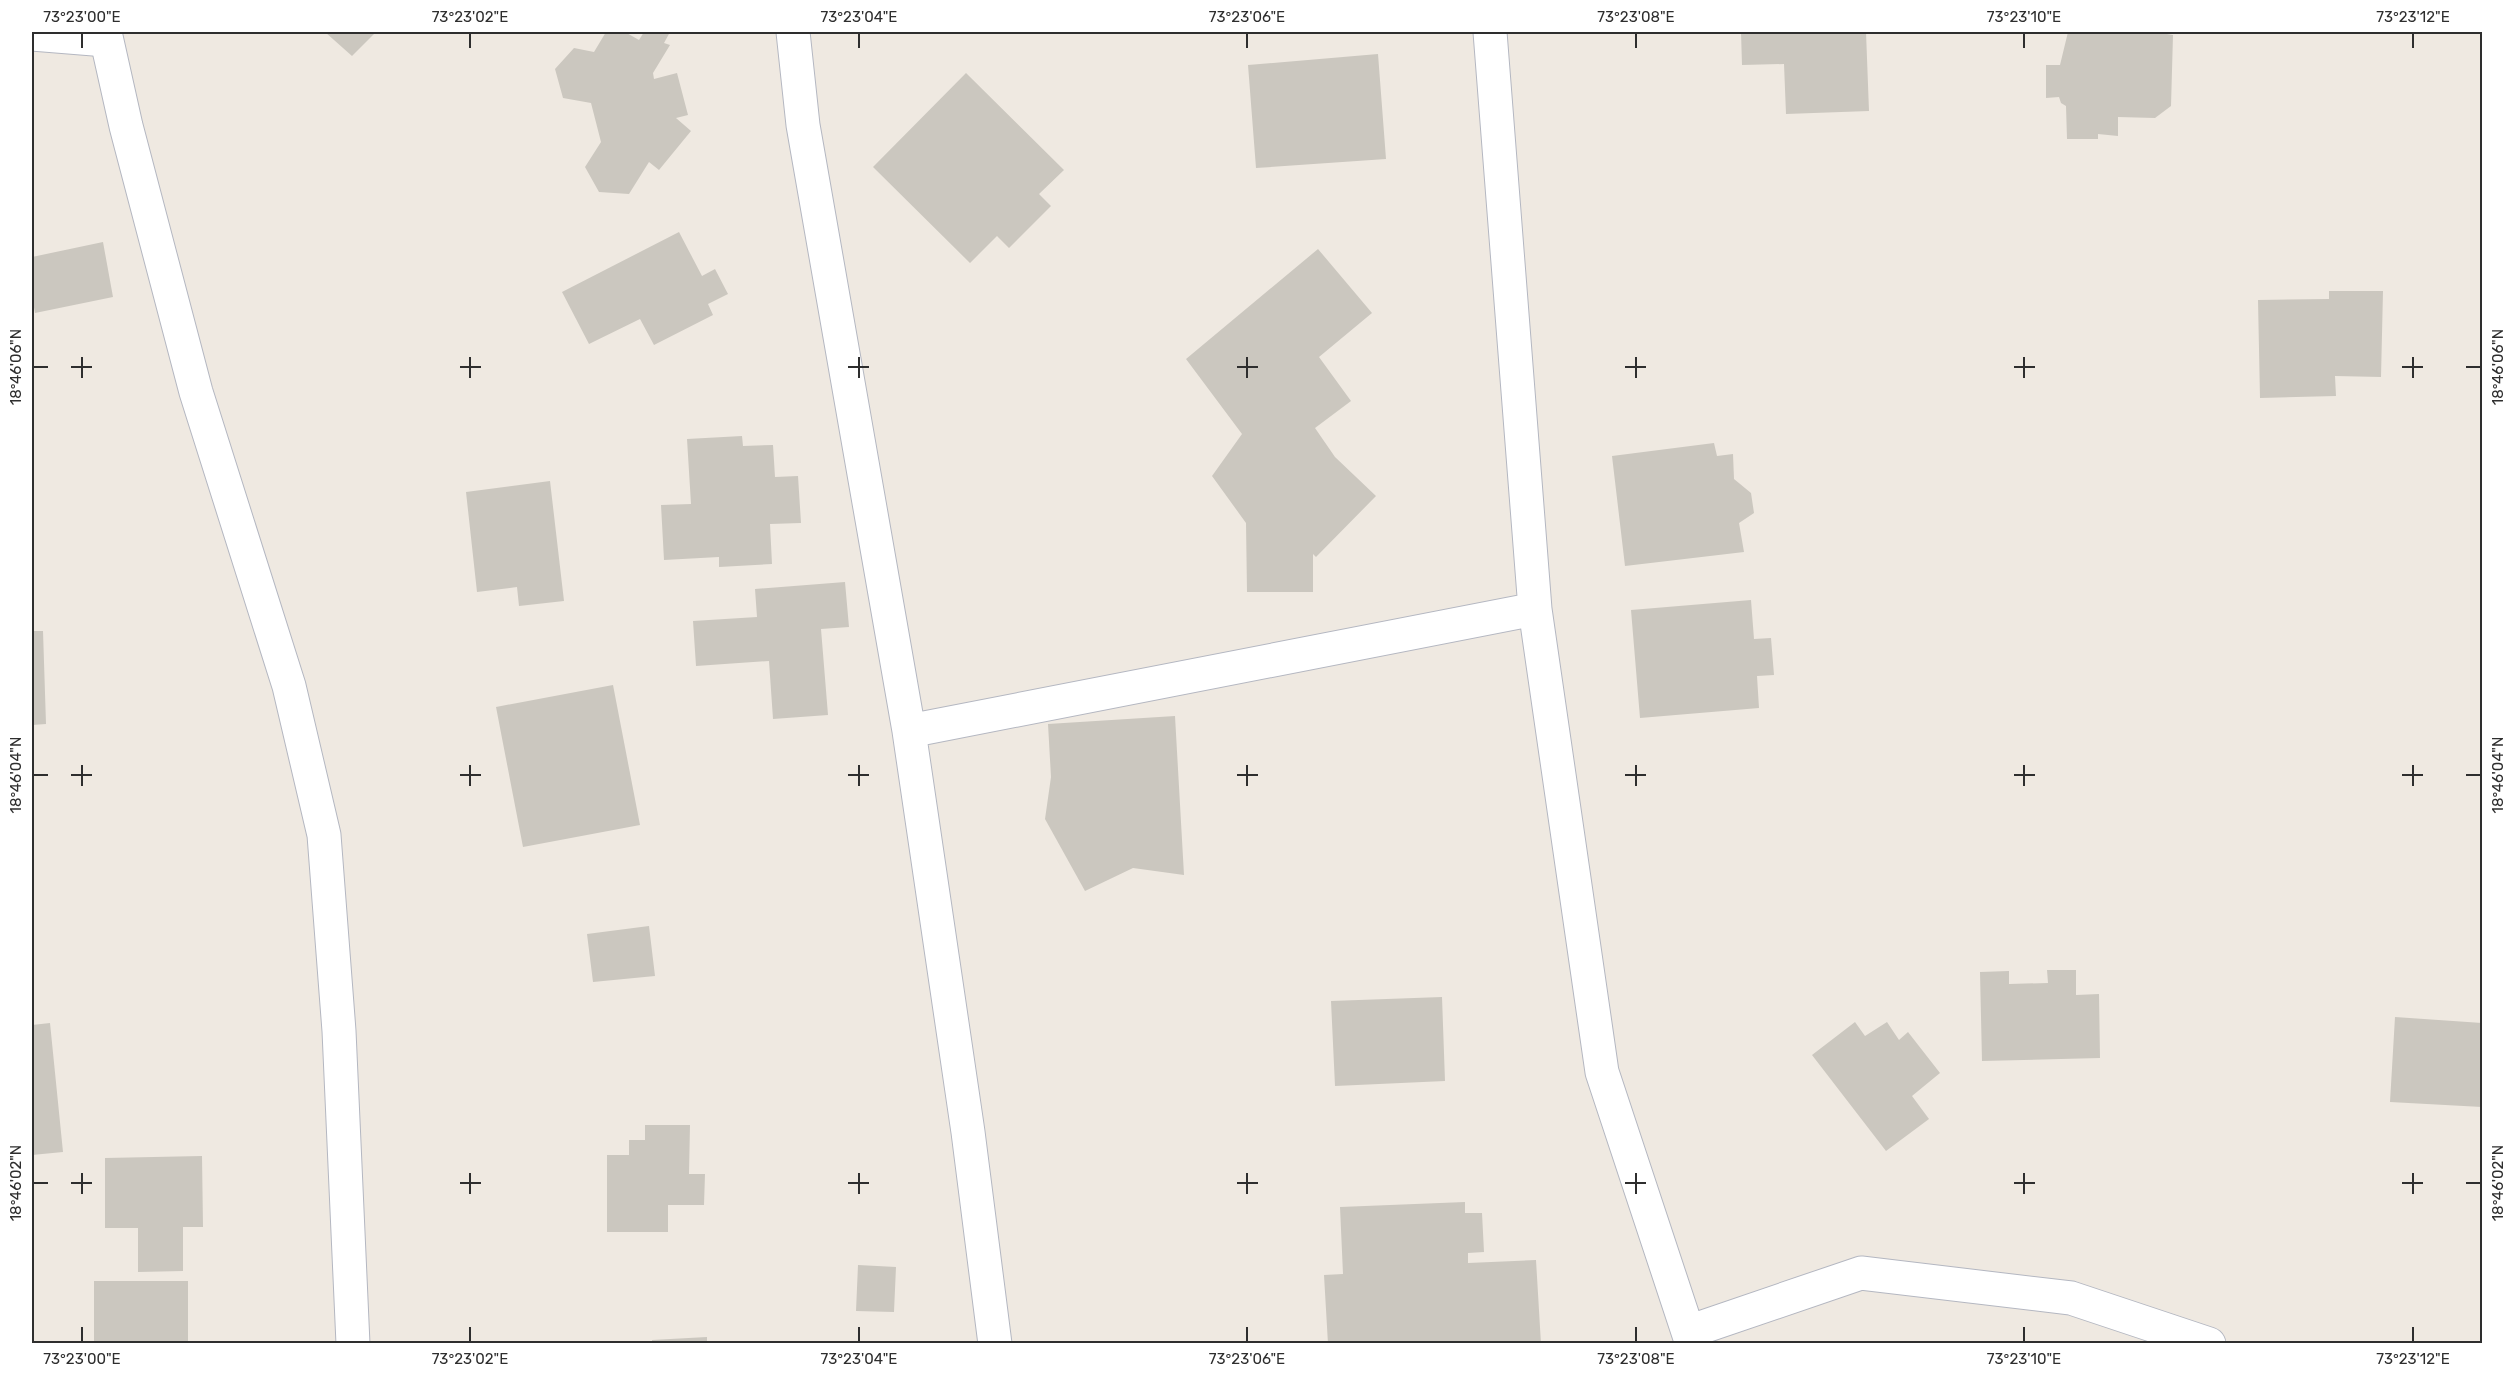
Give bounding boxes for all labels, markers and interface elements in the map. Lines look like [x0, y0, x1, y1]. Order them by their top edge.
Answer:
text: 73°23'00"E [43, 8, 121, 26]
text: 73°23'02"E [432, 8, 508, 26]
text: 73°23'04"E [821, 8, 897, 26]
text: 73°23'06"E [1209, 8, 1285, 26]
text: 73°23'08"E [1597, 8, 1675, 26]
text: 73°23'10"E [1987, 8, 2061, 26]
text: 73°23'12"E [2376, 8, 2450, 26]
text: 18°46'06"N [7, 329, 25, 405]
text: 18°46'06"N [2489, 329, 2507, 405]
text: 18°46'04"N [7, 737, 25, 813]
text: 18°46'04"N [2489, 737, 2507, 813]
text: 18°46'02"N [7, 1145, 25, 1221]
text: 18°46'02"N [2489, 1145, 2507, 1221]
text: 73°23'00"E [43, 1350, 121, 1368]
text: 73°23'02"E [432, 1350, 508, 1368]
text: 73°23'04"E [821, 1350, 897, 1368]
text: 73°23'06"E [1209, 1350, 1285, 1368]
text: 73°23'08"E [1597, 1350, 1675, 1368]
text: 73°23'10"E [1987, 1350, 2061, 1368]
text: 73°23'12"E [2376, 1350, 2450, 1368]

